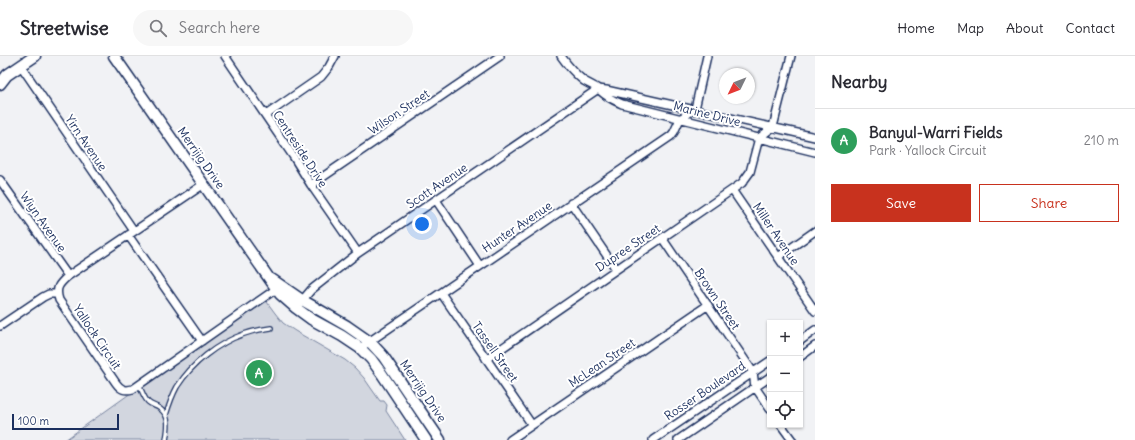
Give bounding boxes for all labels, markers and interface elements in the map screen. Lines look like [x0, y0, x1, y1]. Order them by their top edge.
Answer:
search box [133, 10, 413, 46]
text: Streetwise [20, 16, 109, 40]
icon: search [147, 17, 169, 39]
text: Search here [179, 18, 260, 37]
text: Home [897, 19, 935, 37]
text: Map [957, 19, 984, 37]
text: About [1006, 19, 1044, 37]
text: Contact [1066, 19, 1115, 37]
north arrow [719, 68, 755, 104]
text: Nearby [831, 71, 887, 93]
street label: Wilson Street [365, 86, 432, 137]
street label: Marine Drive [672, 98, 742, 129]
street label: Centreside Drive [270, 107, 331, 190]
street label: Yirn Avenue [62, 112, 111, 174]
text: Banyul-Warri Fields [869, 123, 1003, 142]
street label: Merrijig Drive [175, 124, 228, 191]
text: A [840, 132, 848, 149]
text: 210 m [1084, 132, 1119, 149]
text: Park · Yallock Circuit [869, 142, 986, 159]
street label: Scott Avenue [403, 160, 470, 212]
button: Save [831, 184, 971, 222]
button: Share [979, 184, 1119, 222]
street label: Wiyn Avenue [17, 189, 70, 255]
street label: Hunter Avenue [479, 198, 554, 255]
street label: Miller Avenue [750, 200, 803, 268]
your location [412, 214, 432, 234]
street label: Dupree Street [593, 220, 663, 275]
street label: Brown Street [691, 265, 743, 332]
street label: Yallock Circuit [70, 301, 125, 372]
street label: Tassell Street [469, 319, 522, 385]
map controls [767, 320, 803, 428]
button: + [767, 320, 803, 356]
street label: McLean Street [566, 335, 638, 390]
button: − [767, 356, 803, 392]
street label: Merrijig Drive [397, 357, 450, 425]
pin: A [246, 358, 272, 388]
street label: Rosser Boulevard [661, 358, 748, 423]
button: locate [767, 392, 803, 428]
scale bar [12, 412, 119, 431]
text: 100 m [18, 414, 49, 428]

